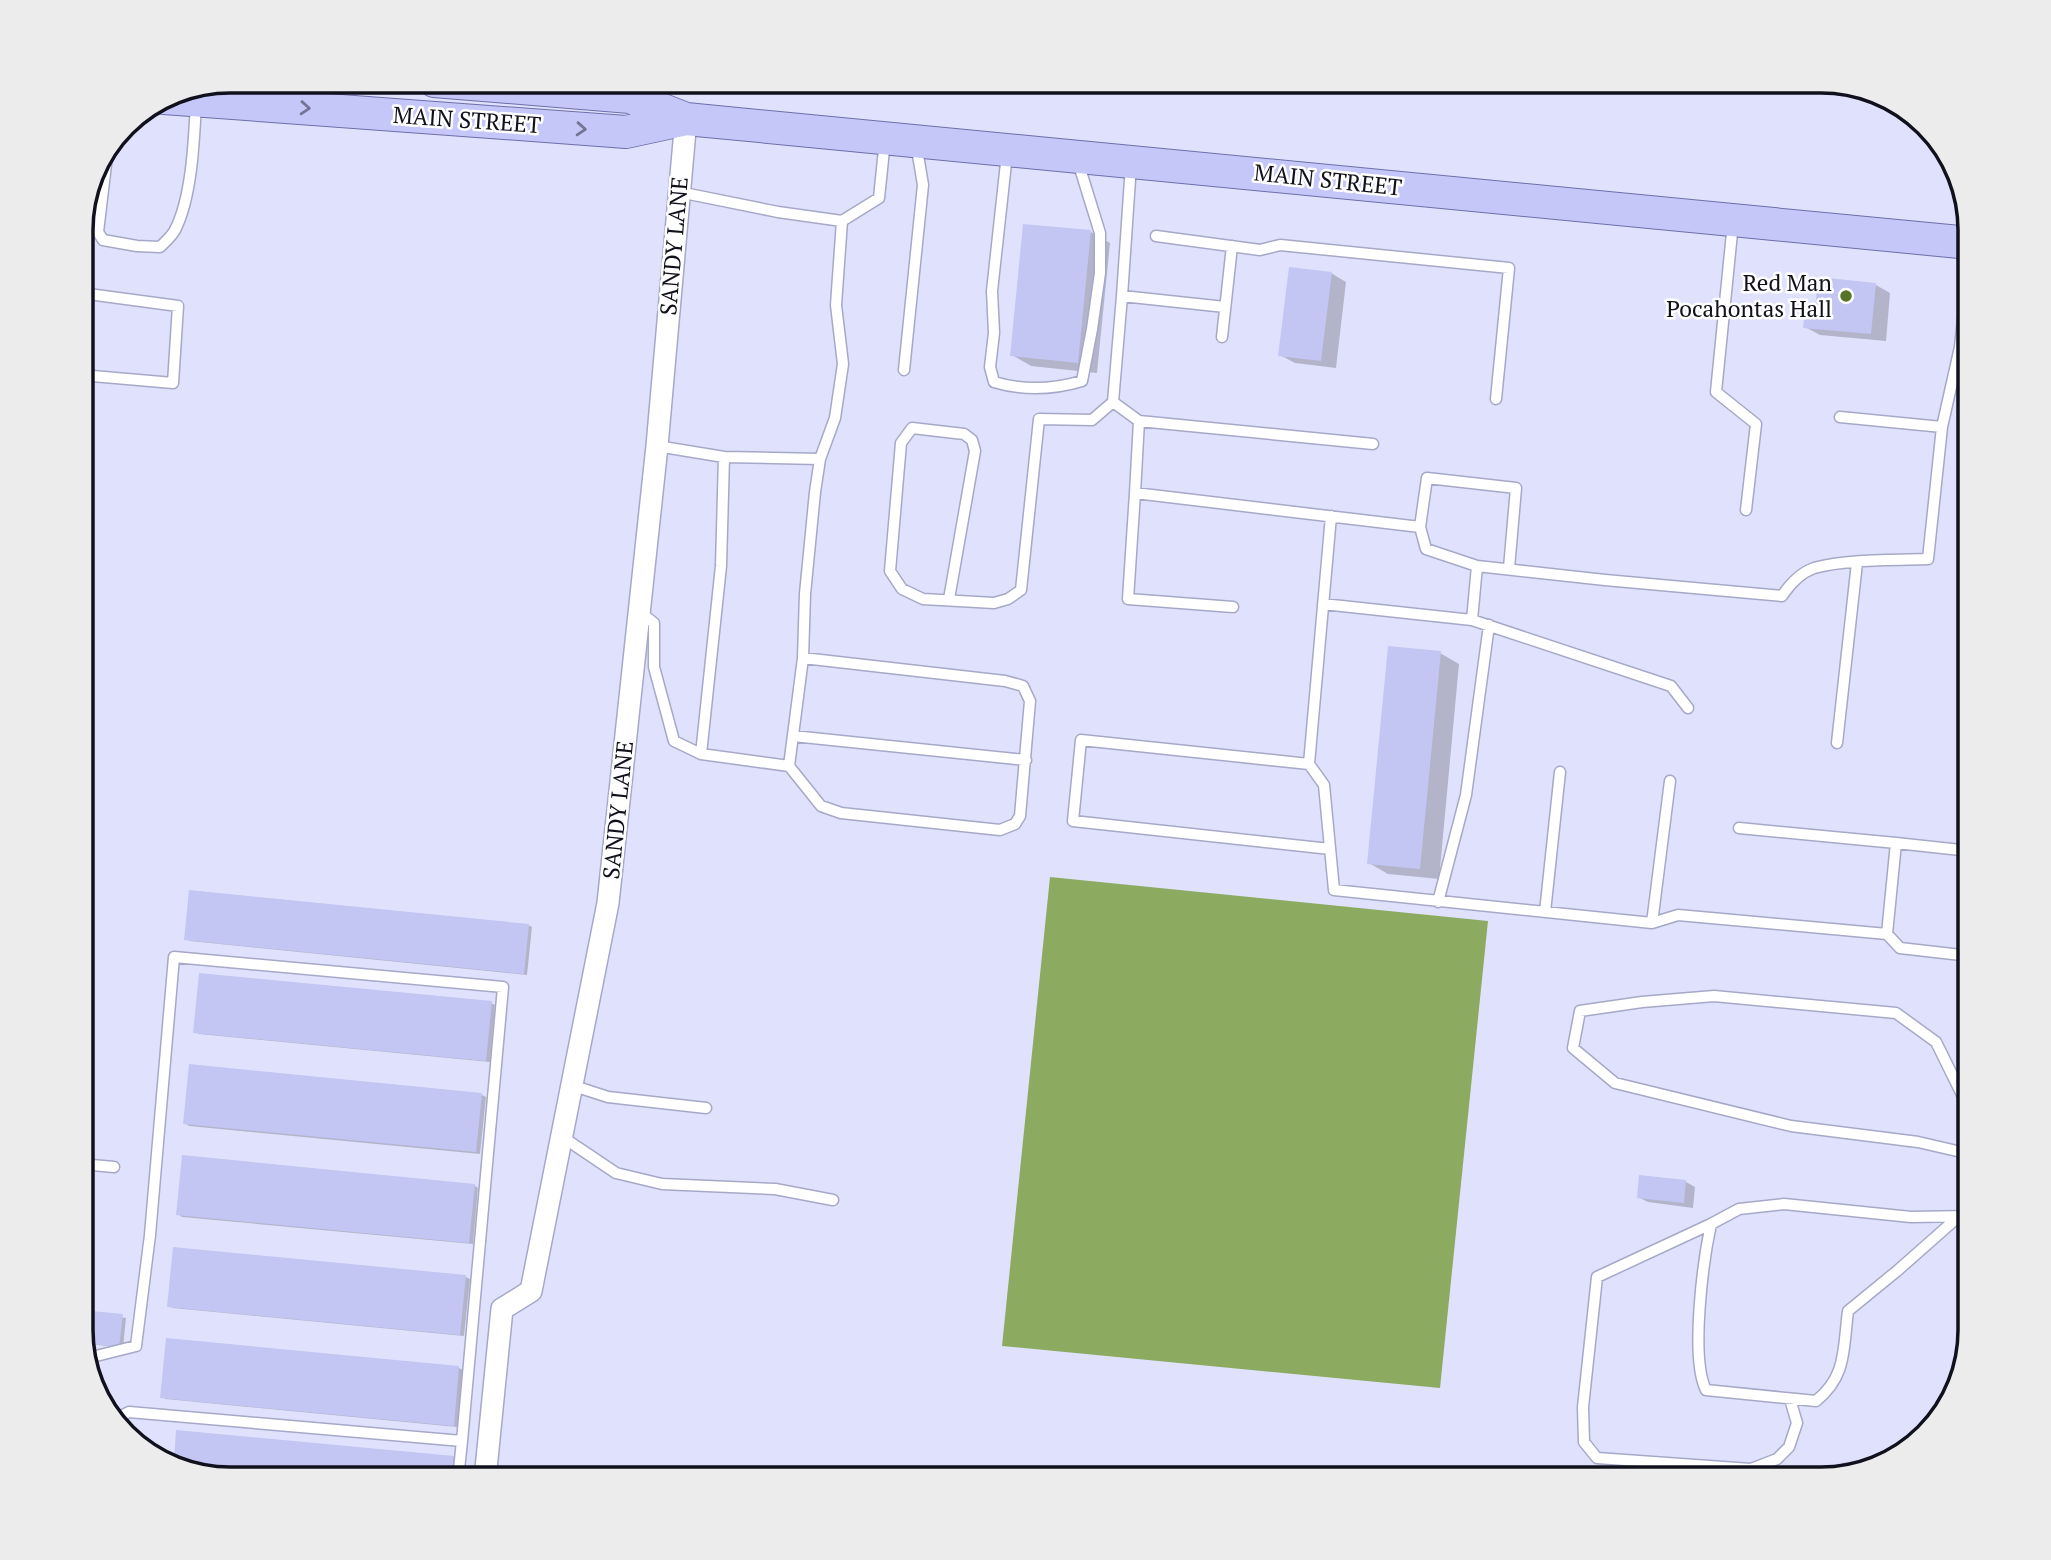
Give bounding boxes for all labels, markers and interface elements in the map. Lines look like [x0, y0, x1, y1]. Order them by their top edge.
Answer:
street label: MAIN STREET [392, 99, 542, 140]
one-way arrow [300, 100, 311, 115]
one-way arrow [575, 121, 586, 136]
street label: MAIN STREET [1253, 156, 1403, 203]
street label: SANDY LANE [652, 175, 695, 317]
place label: Red Man Pocahontas Hall [1666, 267, 1832, 324]
marker: Red Man Pocahontas Hall [1838, 288, 1854, 304]
street label: SANDY LANE [595, 739, 640, 881]

